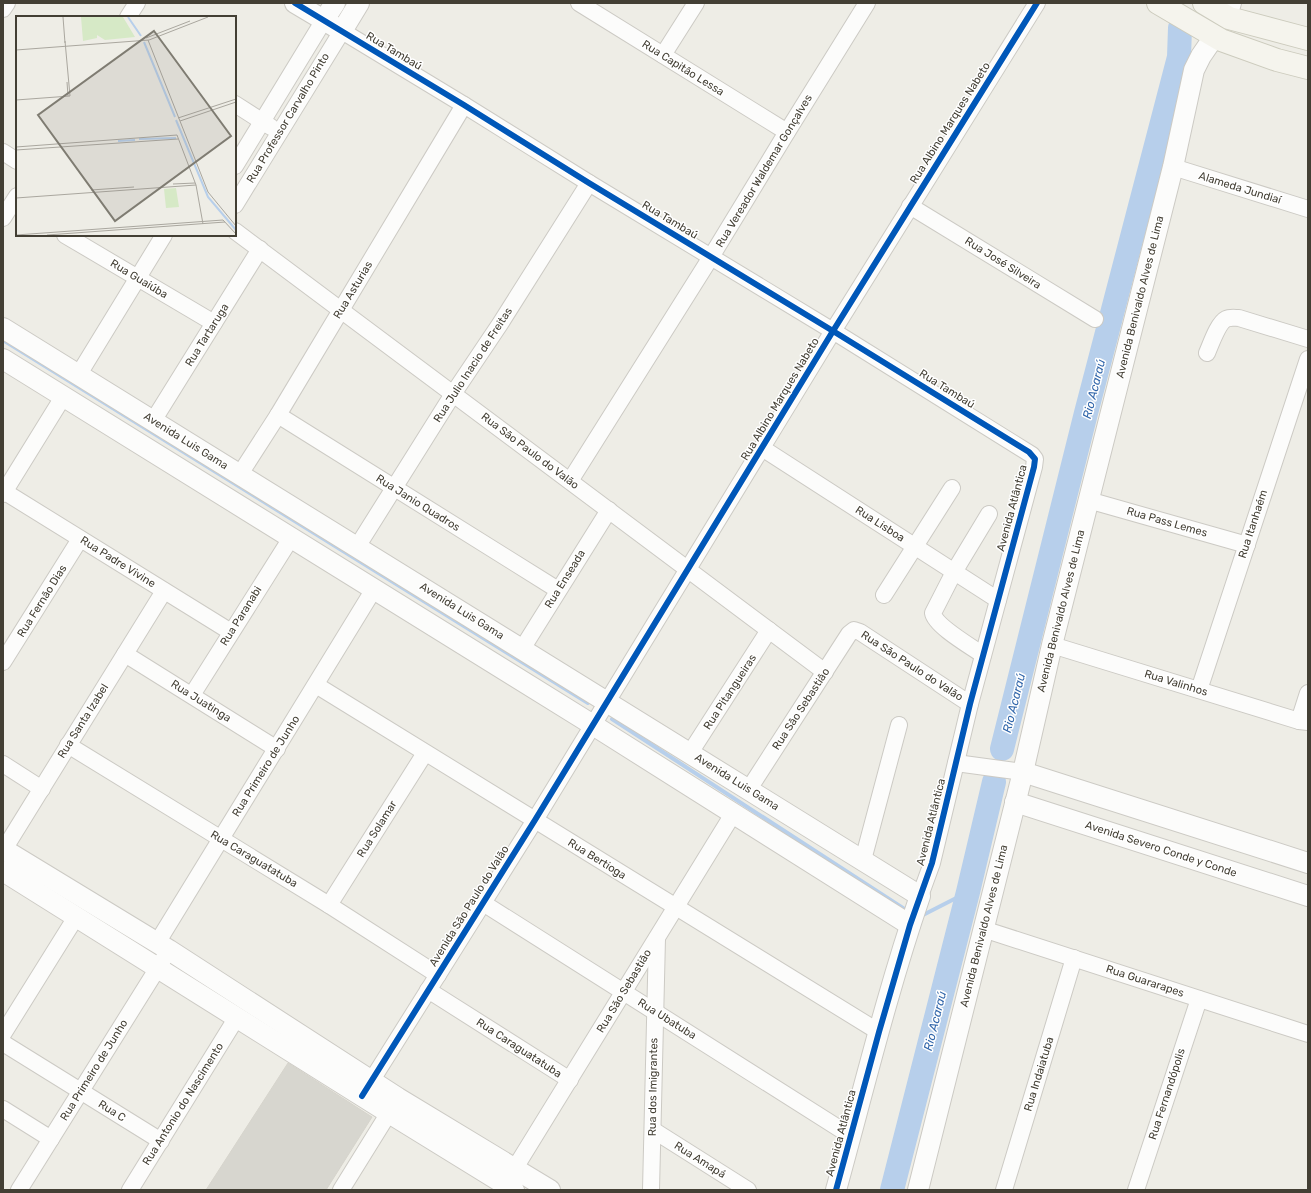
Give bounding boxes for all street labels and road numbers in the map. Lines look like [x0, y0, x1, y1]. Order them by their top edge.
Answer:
street label: Rua Tambaú [364, 29, 424, 73]
street label: Rua Capitão Lessa [640, 38, 726, 98]
street label: Rua Professor Carvalho Pinto [244, 51, 332, 185]
street label: Rua Albino Marques Nabeto [907, 60, 993, 186]
street label: Rua Vereador Waldemar Gonçalves [713, 92, 815, 250]
street label: Alameda Jundiaí [1197, 169, 1284, 207]
street label: Rua Tambaú [640, 198, 700, 242]
street label: Avenida Benivaldo Alves de Lima [1113, 214, 1167, 380]
street label: Rua José Silveira [962, 234, 1044, 292]
street label: Rua Guaiúba [108, 257, 170, 301]
street label: Rua Asturias [331, 259, 375, 321]
street label: Rua Tartaruga [182, 301, 232, 369]
street label: Rua Julio Inacio de Freitas [431, 305, 515, 425]
street label: Rua Albino Marques Nabeto [738, 335, 822, 463]
street label: Rua Tambaú [917, 367, 977, 411]
street label: Avenida Luis Gama [142, 410, 230, 472]
street label: Rua São Paulo do Valão [479, 410, 581, 492]
street label: Avenida Atlântica [994, 463, 1030, 553]
street label: Rua Janio Quadros [374, 472, 463, 534]
street label: Rua Itanhaém [1236, 488, 1270, 560]
street label: Rua Lisboa [853, 503, 907, 545]
street label: Rua Pass Lemes [1125, 504, 1209, 540]
street label: Avenida Benivaldo Alves de Lima [1034, 528, 1088, 694]
street label: Rua Padre Vivine [78, 534, 158, 590]
street label: Rua Enseada [542, 547, 588, 611]
street label: Rua Fernão Dias [15, 562, 70, 640]
street label: Avenida Luis Gama [418, 580, 506, 642]
street label: Rua Paranabi [218, 584, 264, 648]
street label: Rua São Paulo do Valão [859, 628, 965, 704]
street label: Rua Pitangueiras [701, 652, 759, 732]
street label: Rua São Sebastião [770, 666, 832, 752]
street label: Rua Valinhos [1143, 667, 1210, 699]
street label: Rua Juatinga [169, 677, 233, 725]
street label: Rua Santa Izabel [55, 681, 111, 761]
street label: Rua Primeiro de Junho [230, 713, 302, 819]
street label: Avenida Luis Gama [693, 751, 781, 813]
street label: Avenida Atlântica [914, 777, 948, 867]
street label: Rua Solamar [354, 798, 400, 860]
street label: Avenida Severo Conde y Conde [1084, 818, 1238, 880]
street label: Rua Caraguatatuba [208, 828, 300, 890]
street label: Rua Bertioga [565, 836, 629, 882]
street label: Avenida São Paulo do Valão [426, 843, 512, 969]
street label: Avenida Benivaldo Alves de Lima [957, 843, 1011, 1009]
street label: Rua São Sebastião [594, 947, 654, 1035]
street label: Rua Guararapes [1104, 962, 1186, 1000]
street label: Rua Ubatuba [635, 996, 699, 1042]
street label: Rua Caraguatatuba [474, 1016, 564, 1080]
street label: Rua Primeiro de Junho [58, 1017, 130, 1123]
street label: Rua Indaiatuba [1022, 1035, 1056, 1113]
street label: Rua dos Imigrantes [646, 1037, 660, 1136]
street label: Rua Antonio do Nascimento [140, 1040, 226, 1168]
street label: Rua Fernandópolis [1146, 1046, 1188, 1141]
street label: Avenida Atlântica [823, 1088, 859, 1178]
street label: Rua C [96, 1098, 128, 1124]
street label: Rua Amapá [672, 1139, 728, 1181]

